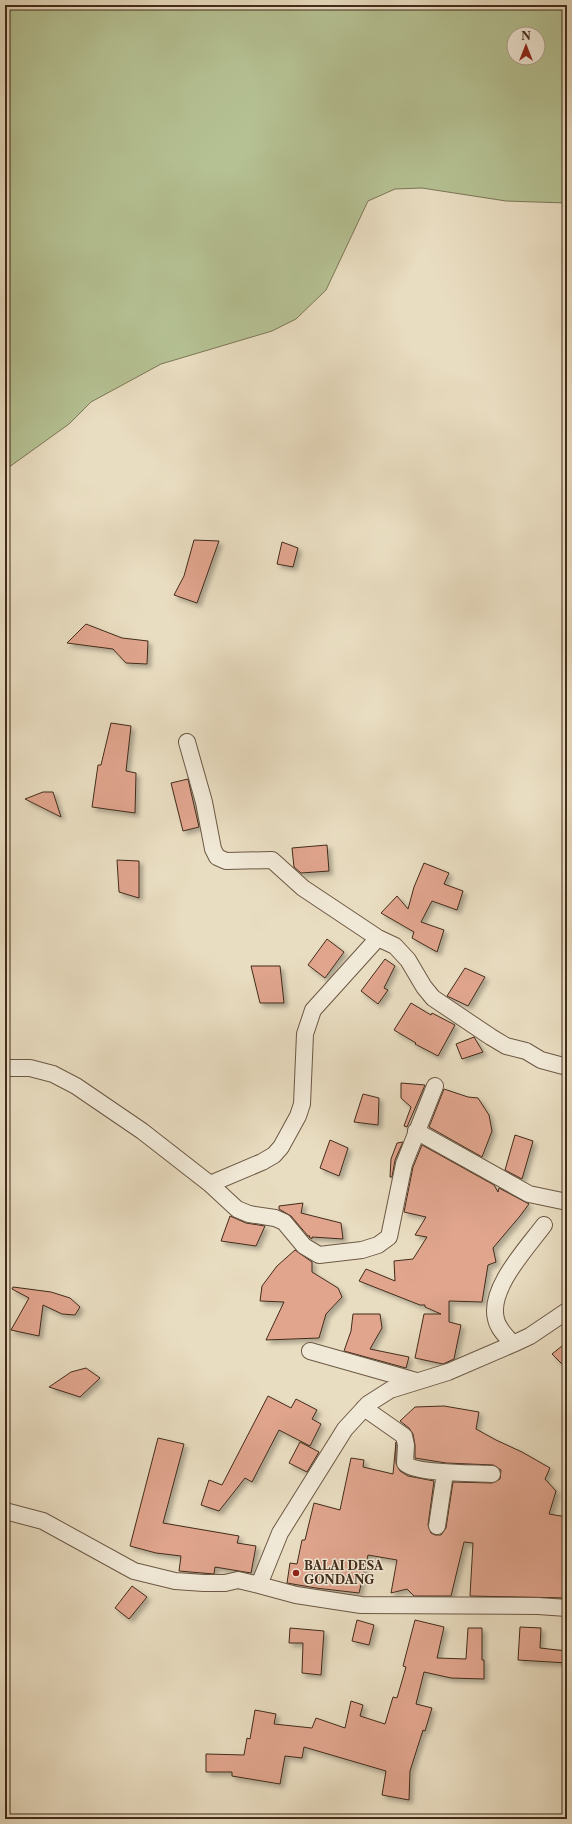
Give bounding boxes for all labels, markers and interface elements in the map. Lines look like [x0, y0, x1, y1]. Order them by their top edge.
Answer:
north arrow [506, 26, 546, 66]
text: N [521, 29, 531, 43]
place label: BALAI DESA GONDANG [304, 1558, 384, 1587]
marker: BALAI DESA GONDANG [291, 1568, 301, 1578]

